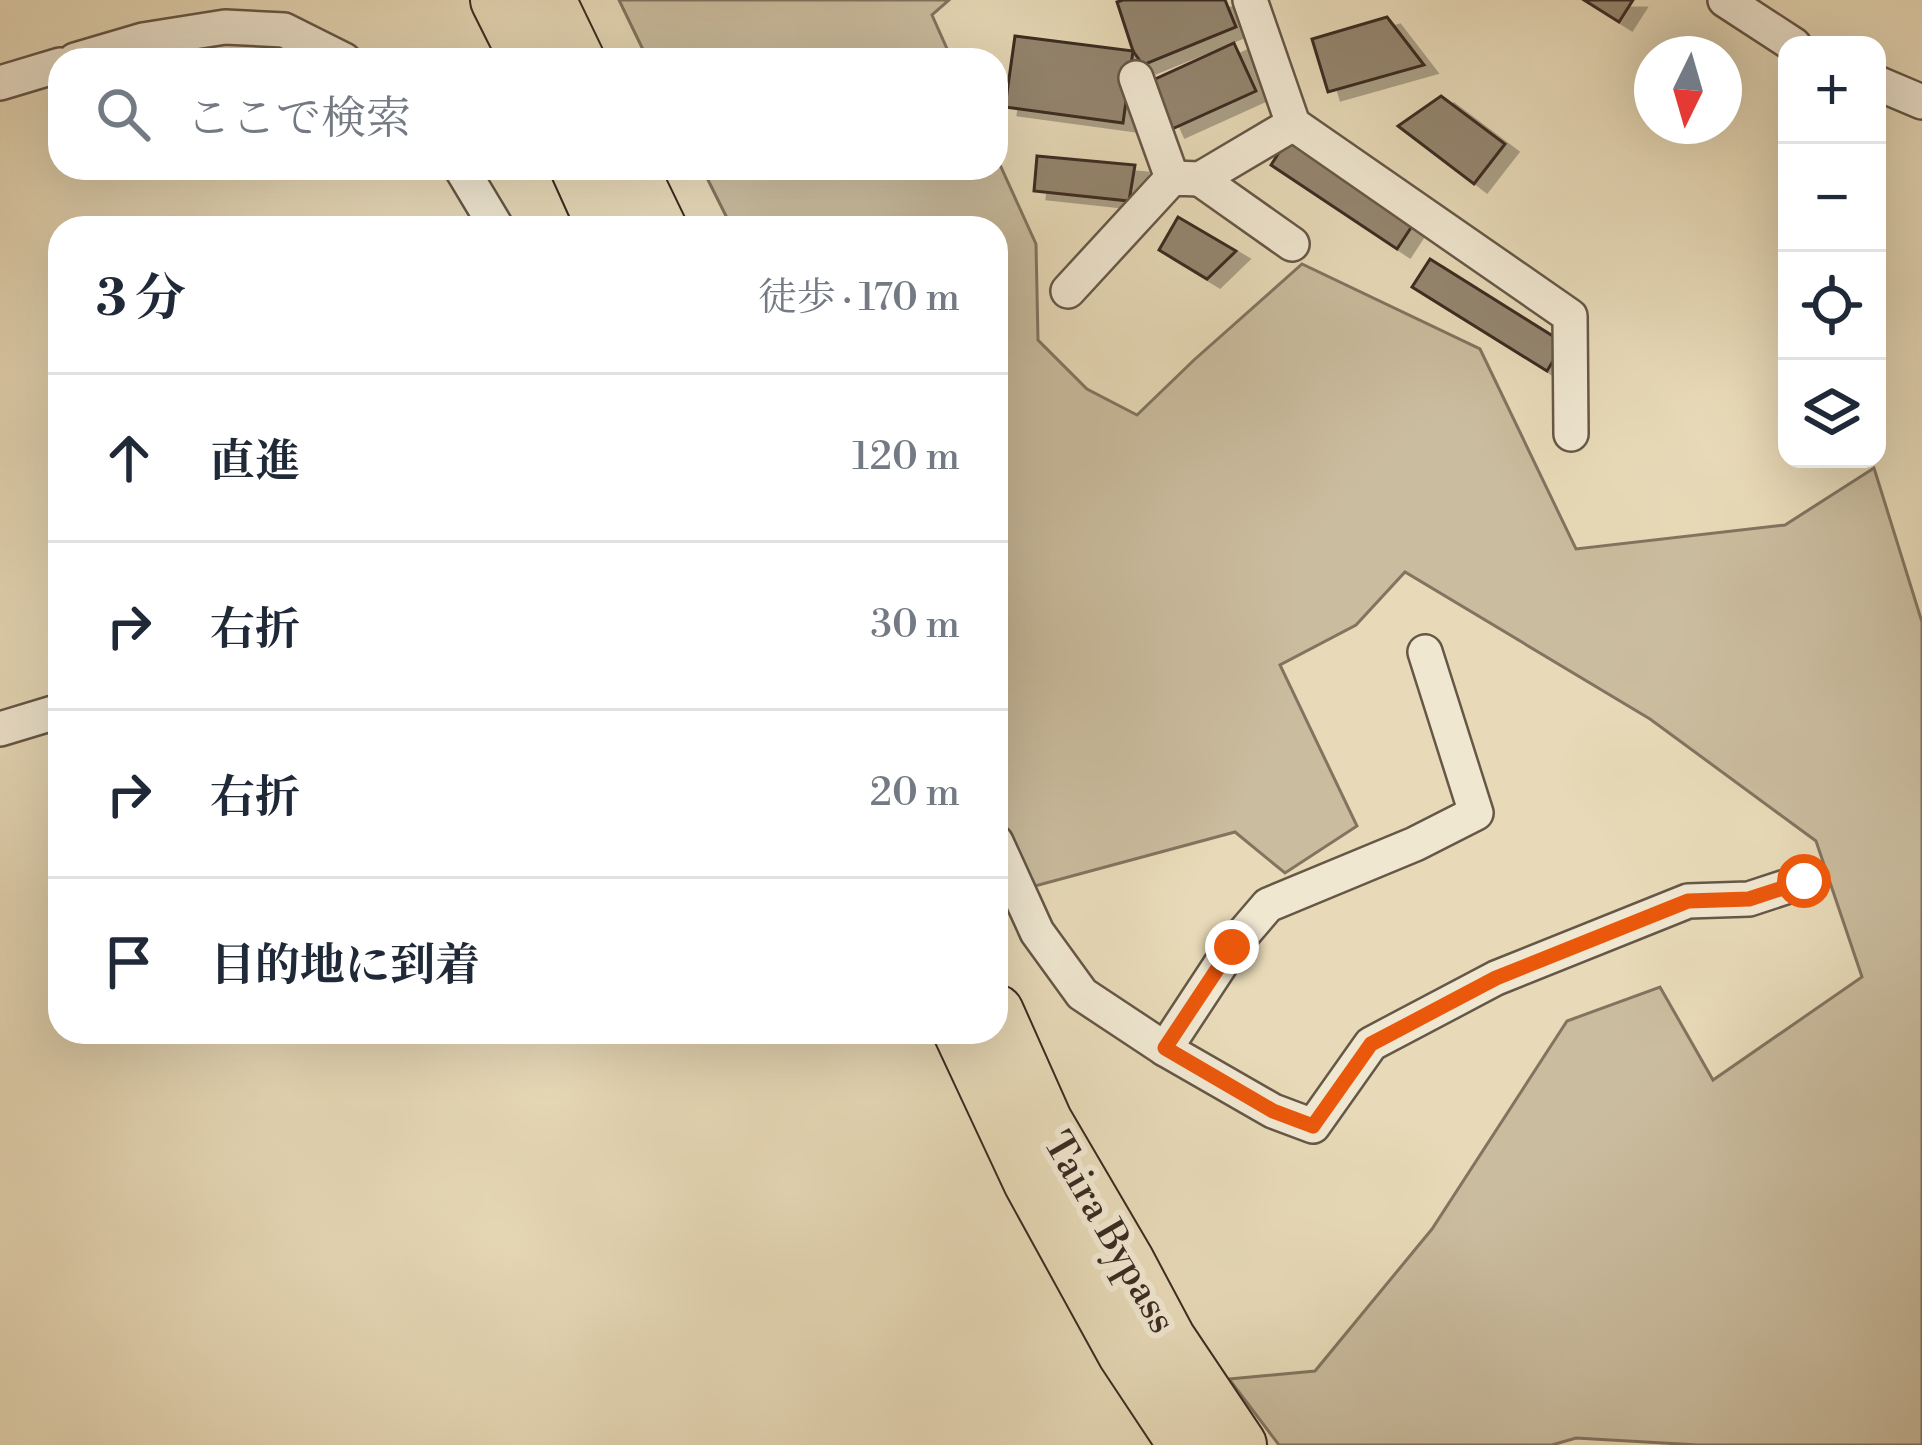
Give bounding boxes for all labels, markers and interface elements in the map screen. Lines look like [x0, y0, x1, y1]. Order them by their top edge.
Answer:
north arrow [1634, 36, 1742, 144]
map controls [1778, 36, 1886, 468]
button: + [1778, 36, 1886, 144]
search box [48, 48, 1008, 180]
icon: search [90, 81, 156, 147]
text: ここで検索 [186, 91, 411, 148]
button: − [1778, 144, 1886, 252]
button: locate [1778, 252, 1886, 360]
text: 3 分 [96, 268, 186, 332]
text: 徒歩 · 170 m [758, 274, 960, 323]
button: layers [1778, 360, 1886, 468]
icon: ahead [96, 425, 162, 491]
text: 120 m [852, 433, 960, 482]
text: 直進 [210, 434, 300, 491]
icon: right [96, 593, 162, 659]
text: 30 m [870, 601, 960, 650]
text: 右折 [210, 602, 300, 659]
icon: right [96, 761, 162, 827]
text: 20 m [870, 769, 960, 818]
text: 右折 [210, 770, 300, 827]
route start [1777, 854, 1831, 908]
route end [1205, 920, 1259, 974]
icon: arrive [96, 929, 162, 995]
text: 目的地に到着 [210, 938, 480, 995]
street label: Taira Bypass [1032, 1124, 1186, 1342]

